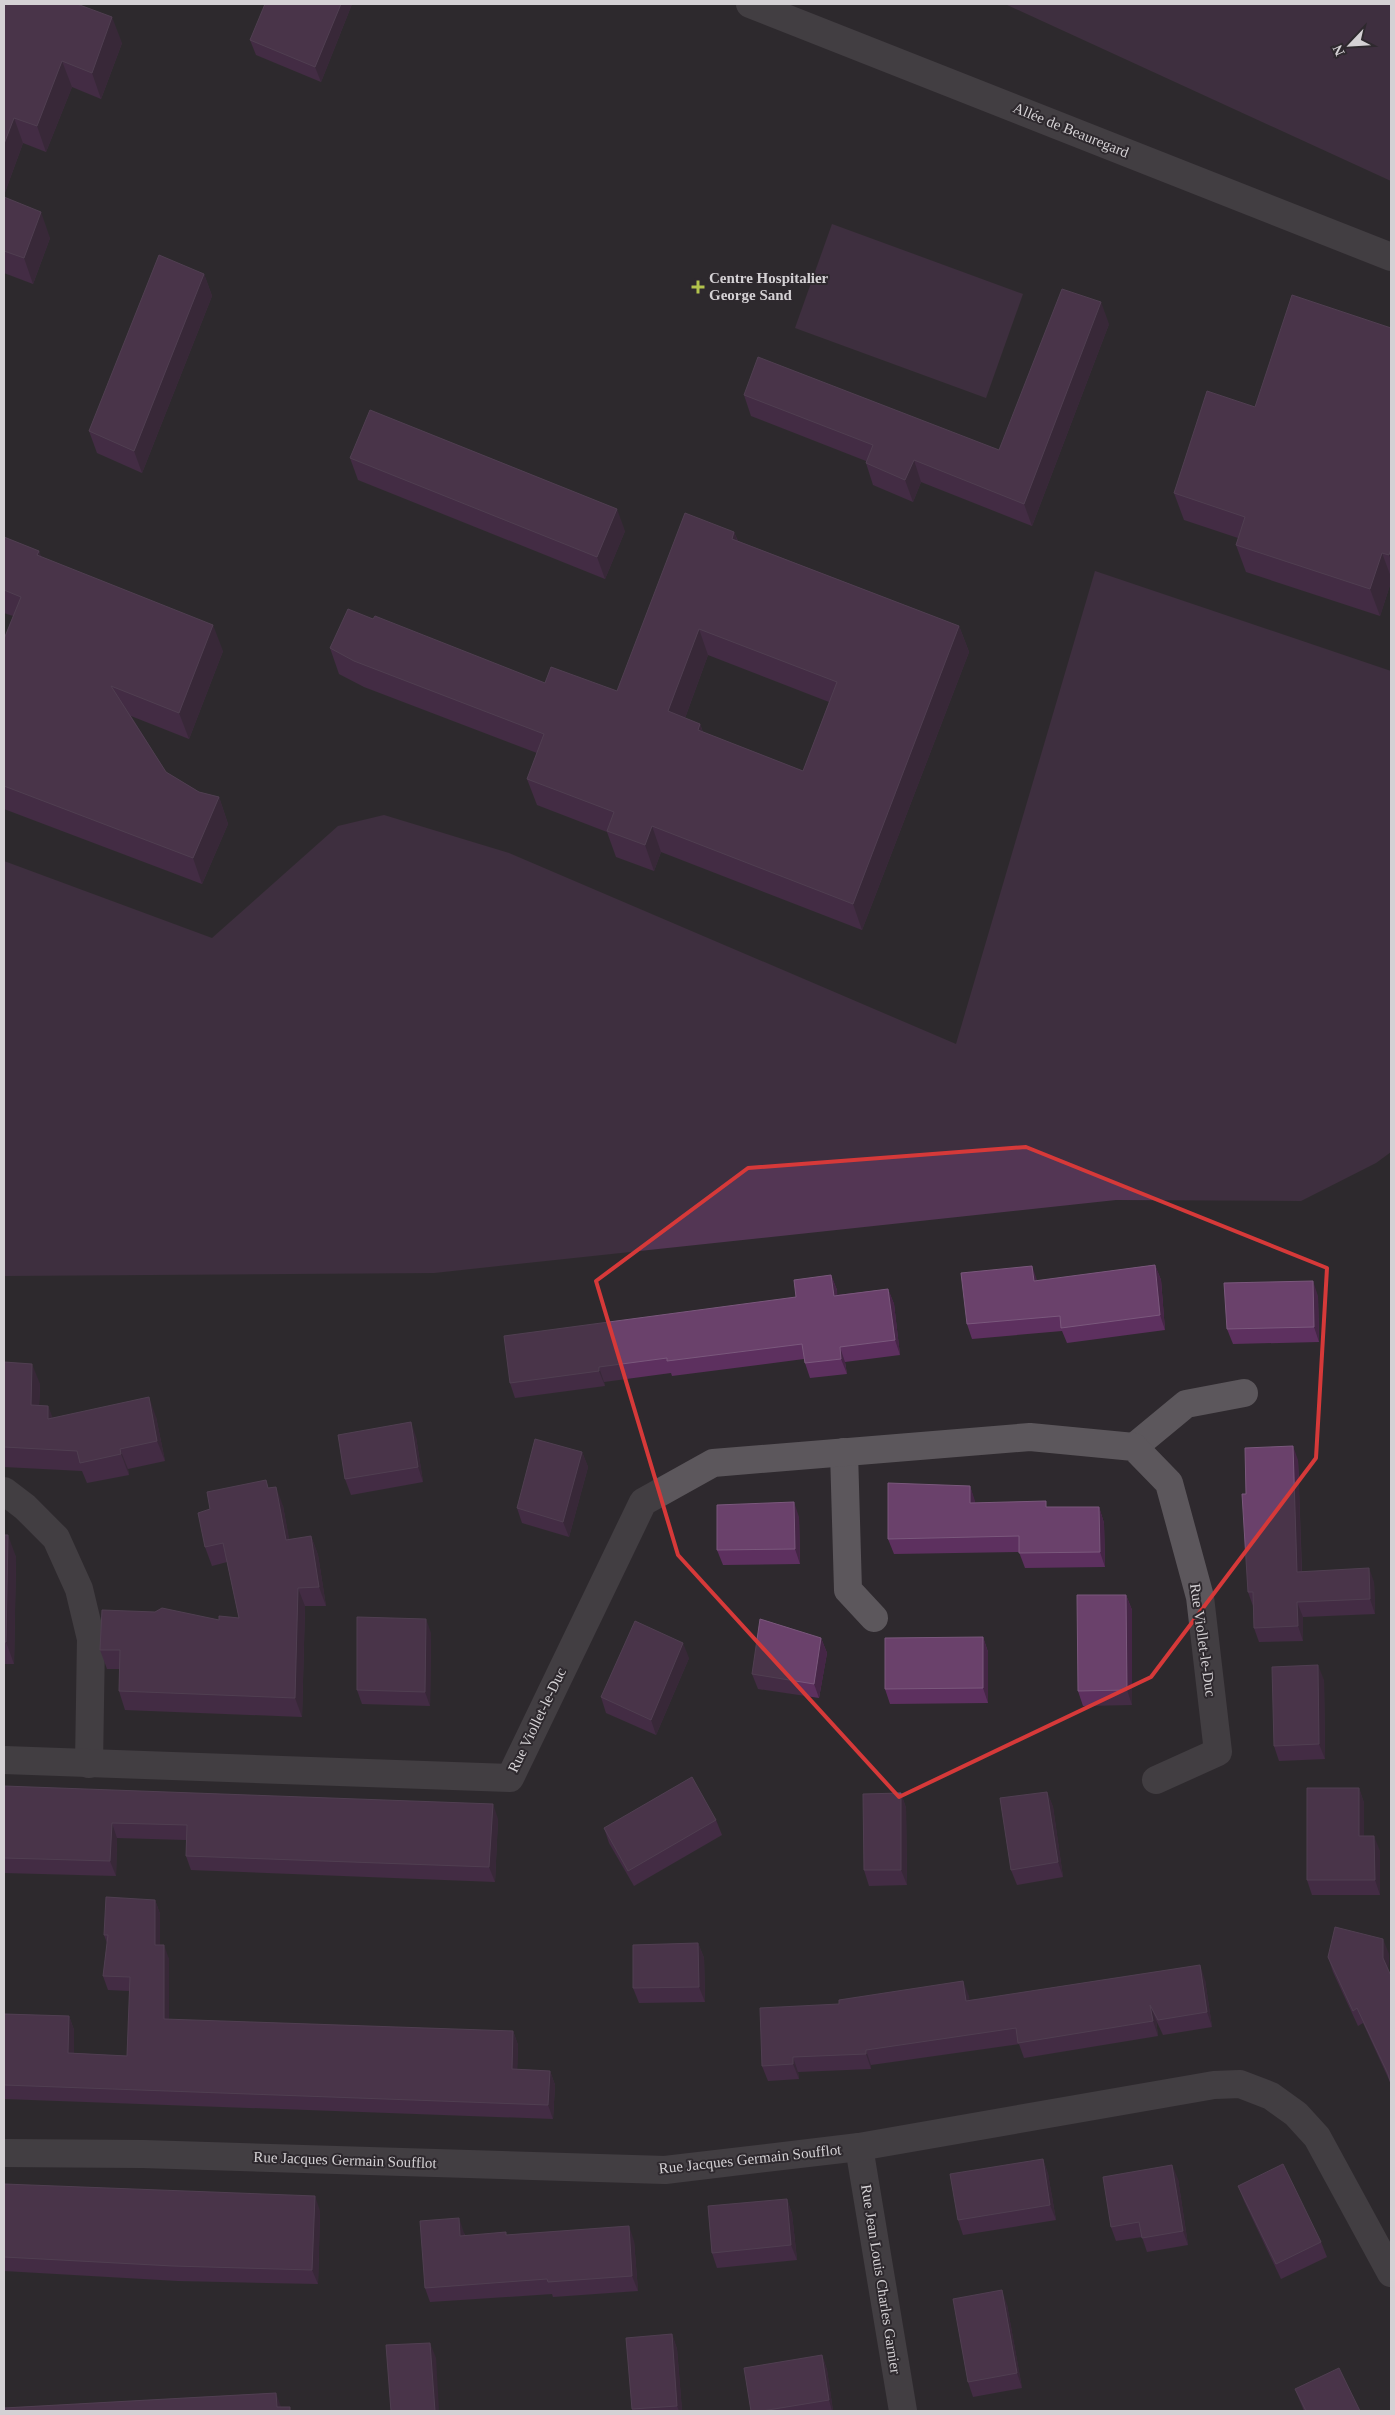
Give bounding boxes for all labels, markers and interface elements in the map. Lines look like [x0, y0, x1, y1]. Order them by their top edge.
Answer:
north arrow [1325, 20, 1375, 70]
text: N [1330, 43, 1348, 58]
street label: Allée de Beauregard [1011, 99, 1132, 161]
place label: Centre Hospitalier George Sand [709, 270, 829, 303]
marker: Centre Hospitalier George Sand [691, 280, 705, 294]
street label: Rue Viollet-le-Duc [1187, 1582, 1219, 1698]
street label: Rue Viollet-le-Duc [505, 1665, 569, 1775]
street label: Rue Jacques Germain Soufflot [658, 2141, 843, 2177]
street label: Rue Jacques Germain Soufflot [253, 2149, 438, 2171]
street label: Rue Jean Louis Charles Garnier [858, 2183, 904, 2375]

